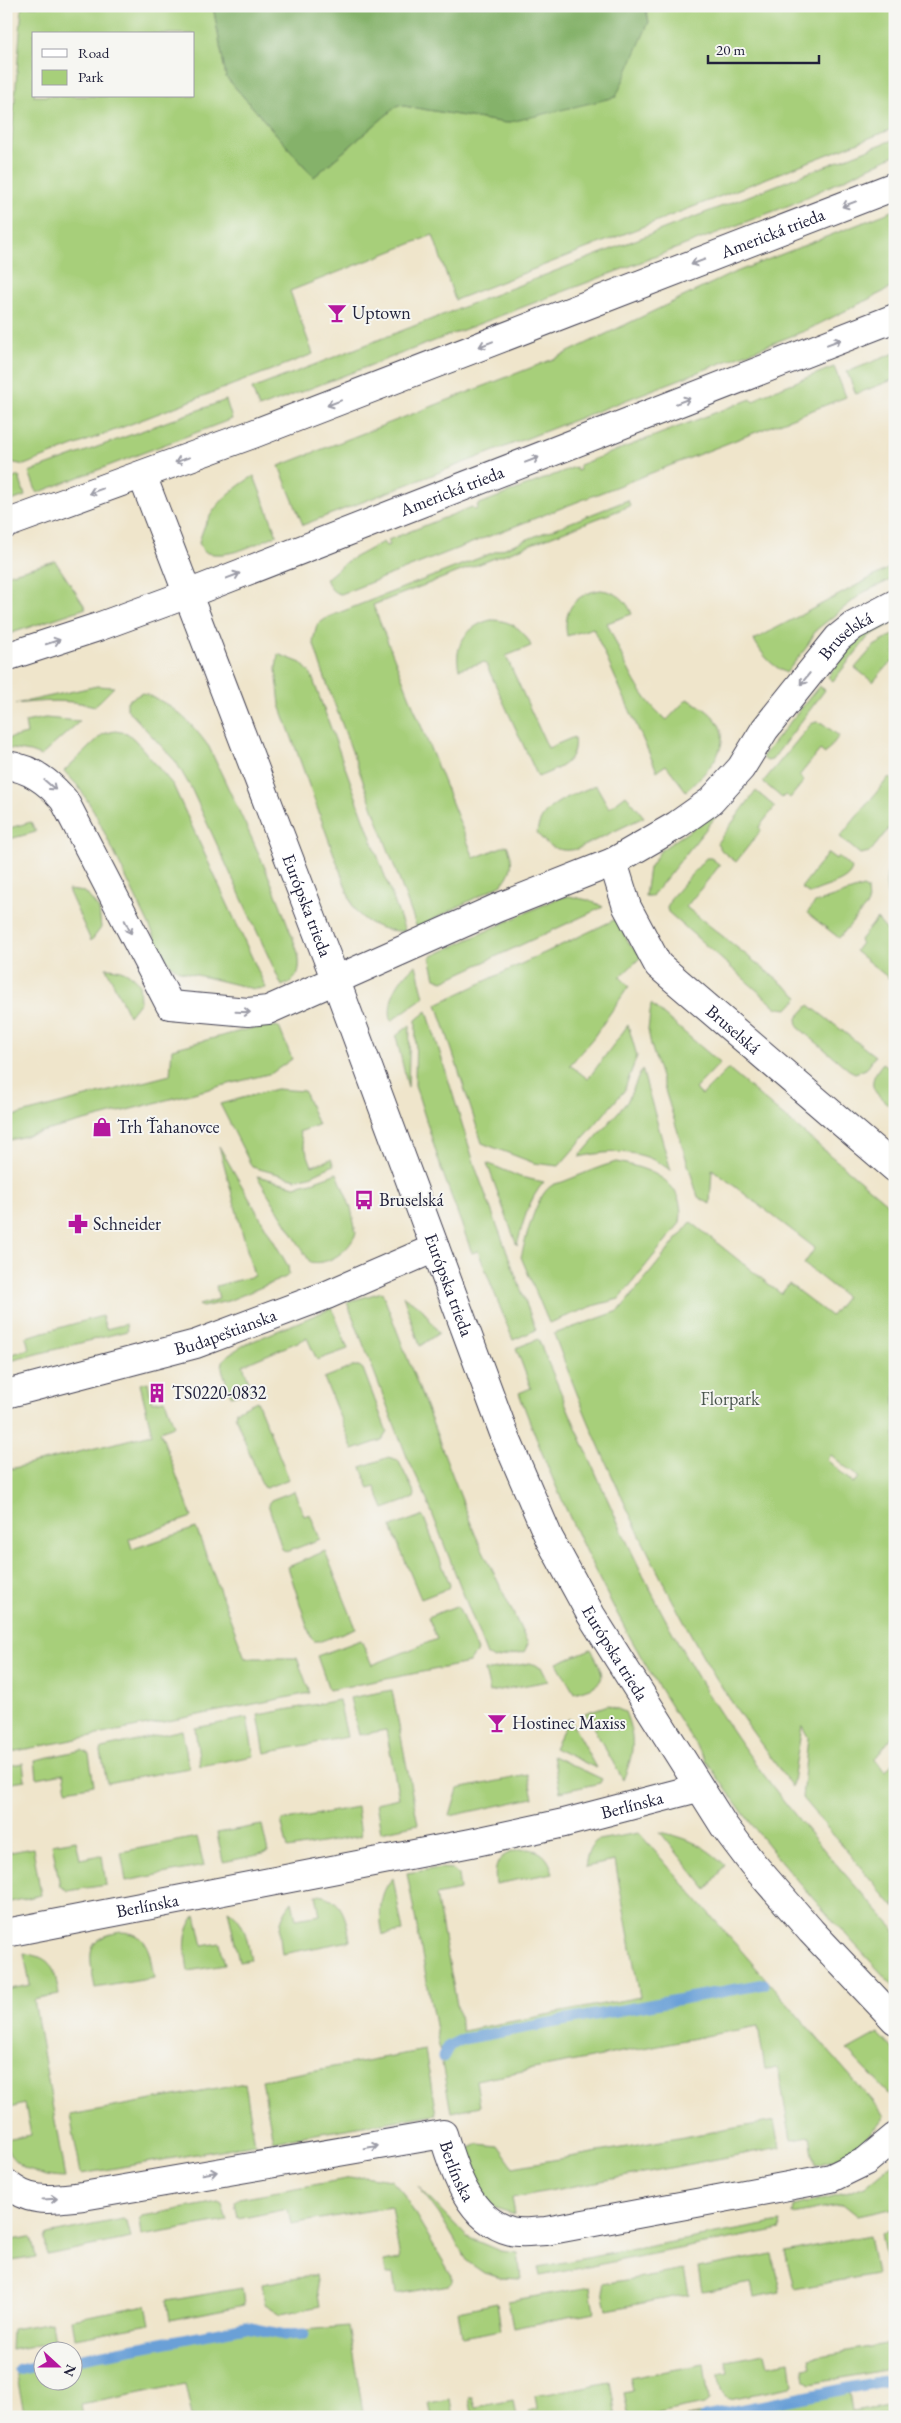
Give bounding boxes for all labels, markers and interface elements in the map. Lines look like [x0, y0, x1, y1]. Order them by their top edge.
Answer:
legend [32, 32, 195, 98]
scale bar [708, 32, 820, 64]
text: 20 m [716, 40, 745, 59]
text: Road [78, 43, 110, 62]
text: Park [78, 67, 105, 86]
one-way arrow [842, 200, 857, 209]
street label: Americká trieda [716, 202, 829, 264]
one-way arrow [691, 258, 706, 268]
place label: Uptown [352, 301, 411, 324]
bar icon: Uptown [326, 302, 348, 324]
one-way arrow [826, 337, 842, 346]
one-way arrow [479, 340, 494, 349]
one-way arrow [675, 396, 690, 405]
one-way arrow [327, 399, 343, 408]
one-way arrow [523, 455, 539, 464]
one-way arrow [175, 456, 191, 465]
street label: Americká trieda [396, 460, 508, 522]
one-way arrow [89, 487, 104, 496]
one-way arrow [225, 571, 241, 580]
street label: Bruselská [813, 605, 877, 664]
one-way arrow [44, 636, 60, 646]
one-way arrow [800, 672, 811, 685]
one-way arrow [43, 780, 56, 791]
street label: Európska trieda [277, 851, 338, 961]
one-way arrow [124, 919, 133, 934]
street label: Bruselská [702, 999, 766, 1059]
one-way arrow [235, 1007, 251, 1016]
place label: Trh Ťahanovce [117, 1115, 220, 1138]
shop icon: Trh Ťahanovce [91, 1116, 113, 1138]
place label: Bruselská [379, 1188, 444, 1211]
bus stop icon: Bruselská [353, 1189, 375, 1211]
place label: Schneider [93, 1212, 161, 1235]
pharmacy icon: Schneider [67, 1213, 89, 1235]
street label: Európska trieda [420, 1230, 479, 1340]
street label: Budapeštianska [172, 1303, 280, 1360]
place label: TS0220-0832 [172, 1381, 267, 1404]
building icon: TS0220-0832 [146, 1382, 168, 1404]
park label: Florpark [700, 1387, 760, 1410]
street label: Európska trieda [577, 1601, 654, 1705]
place label: Hostinec Maxiss [512, 1711, 626, 1734]
bar icon: Hostinec Maxiss [486, 1712, 508, 1734]
street label: Berlínska [598, 1785, 666, 1824]
street label: Berlínska [114, 1888, 181, 1922]
street label: Berlínska [435, 2138, 480, 2206]
one-way arrow [362, 2142, 378, 2152]
one-way arrow [202, 2168, 218, 2178]
one-way arrow [42, 2195, 58, 2204]
north arrow [32, 2340, 82, 2390]
text: N [59, 2362, 81, 2380]

